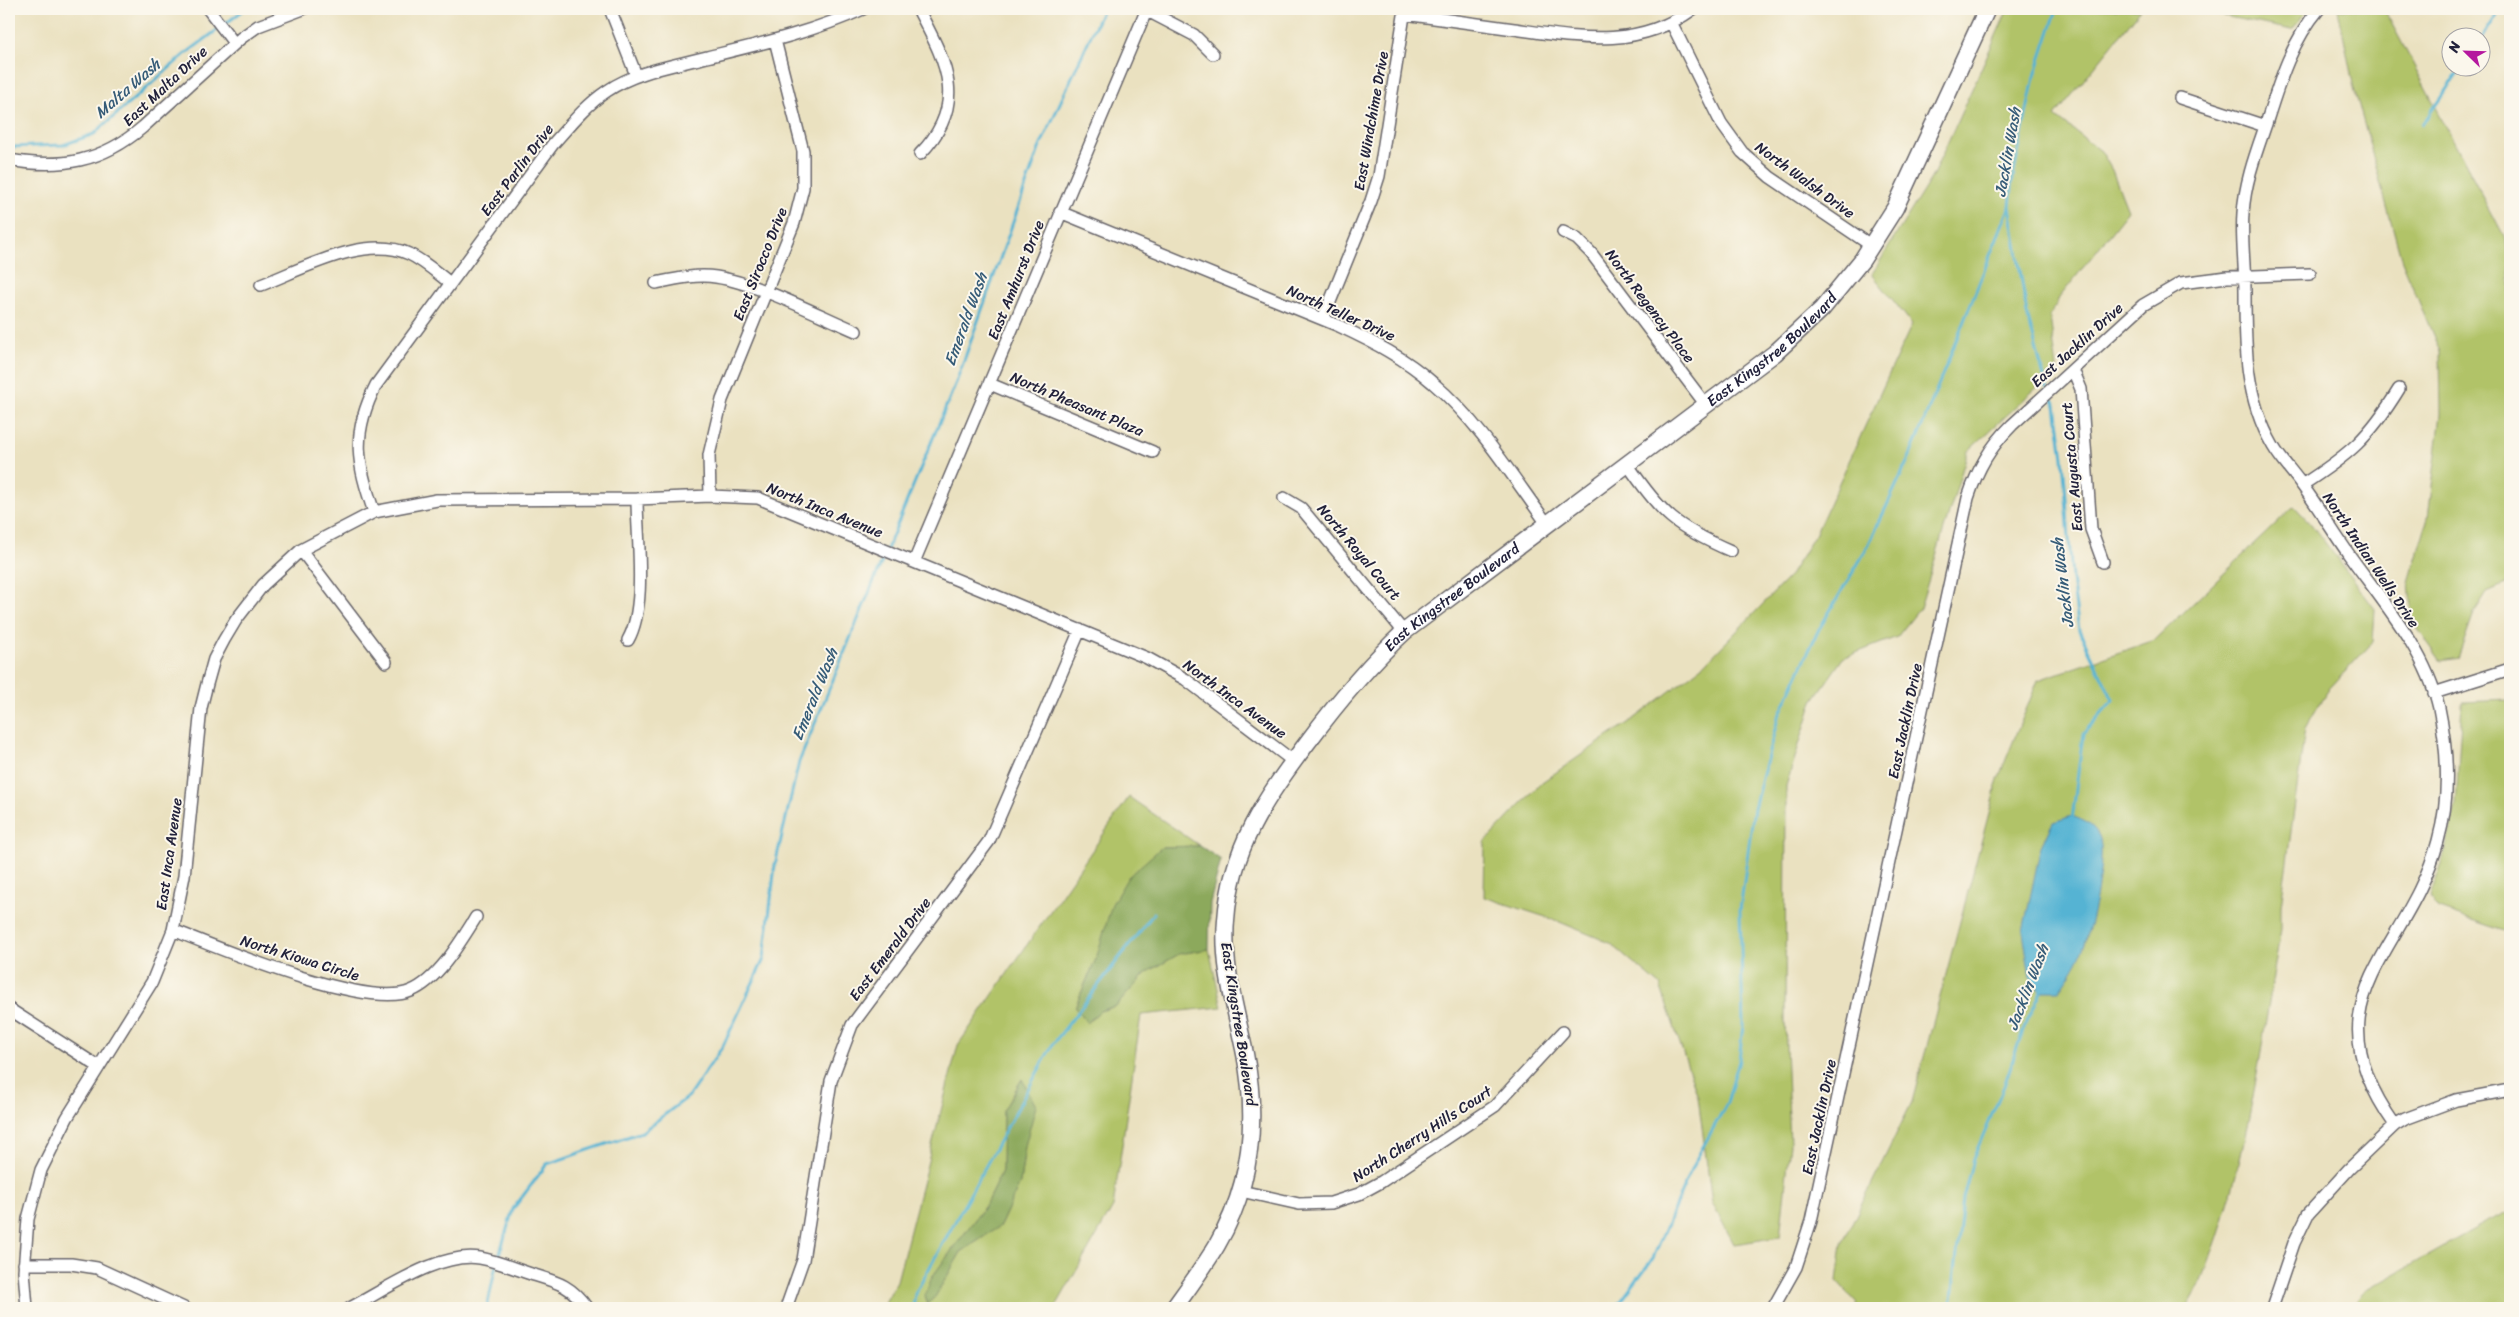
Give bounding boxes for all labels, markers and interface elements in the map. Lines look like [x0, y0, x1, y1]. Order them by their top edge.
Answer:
north arrow [2442, 28, 2492, 78]
text: N [2441, 37, 2468, 57]
street label: East Malta Drive [116, 39, 214, 133]
street label: East Windchime Drive [1346, 49, 1396, 193]
water label: Malta Wash [87, 50, 168, 126]
water label: Jacklin Wash [1985, 104, 2030, 199]
street label: East Parlin Drive [473, 118, 561, 222]
street label: North Walsh Drive [1749, 135, 1861, 226]
street label: East Sirocco Drive [725, 203, 795, 325]
street label: East Amhurst Drive [980, 216, 1052, 344]
street label: North Regency Place [1598, 243, 1702, 369]
water label: Emerald Wash [935, 267, 996, 370]
street label: North Teller Drive [1282, 277, 1400, 349]
street label: East Kingstree Boulevard [1701, 286, 1844, 413]
street label: East Jacklin Drive [2025, 296, 2130, 394]
street label: North Pheasant Plaza [1006, 364, 1148, 444]
street label: East Augusta Court [2053, 401, 2091, 533]
street label: North Inca Avenue [763, 475, 887, 545]
street label: North Indian Wells Drive [2316, 487, 2427, 634]
street label: North Royal Court [1310, 498, 1408, 607]
water label: Jacklin Wash [2042, 535, 2082, 629]
street label: East Kingstree Boulevard [1378, 536, 1526, 658]
water label: Emerald Wash [783, 642, 847, 745]
street label: North Inca Avenue [1177, 652, 1293, 746]
street label: East Jacklin Drive [1880, 660, 1930, 781]
street label: East Inca Avenue [148, 796, 190, 912]
street label: East Emerald Drive [842, 891, 938, 1007]
street label: North Kiowa Circle [237, 928, 363, 988]
water label: Jacklin Wash [1998, 939, 2058, 1034]
street label: East Kingstree Boulevard [1213, 940, 1265, 1109]
street label: East Jacklin Drive [1794, 1056, 1844, 1177]
street label: North Cherry Hills Court [1347, 1078, 1498, 1189]

